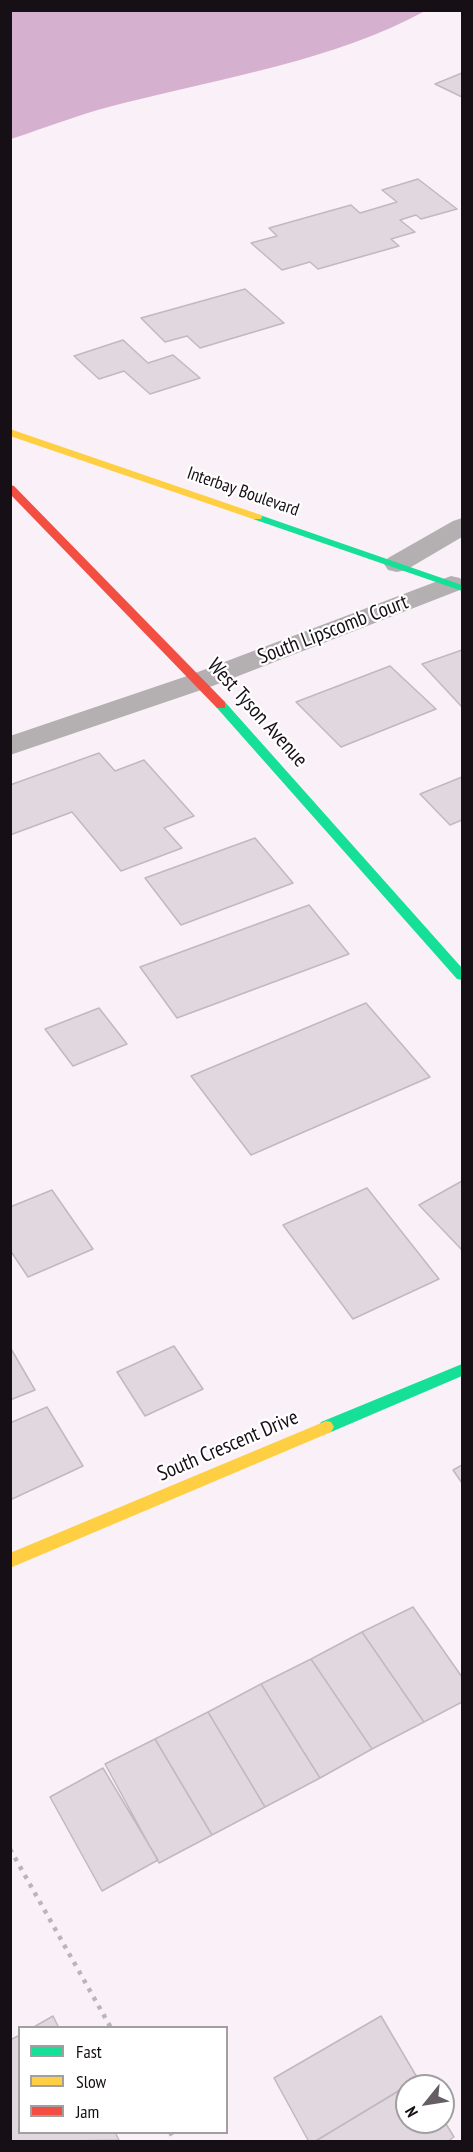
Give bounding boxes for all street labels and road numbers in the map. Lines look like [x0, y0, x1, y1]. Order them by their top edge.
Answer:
street label: Interbay Boulevard [184, 463, 302, 521]
street label: South Lipscomb Court [254, 590, 412, 670]
street label: West Tyson Avenue [202, 654, 312, 772]
street label: South Crescent Drive [154, 1405, 302, 1487]

